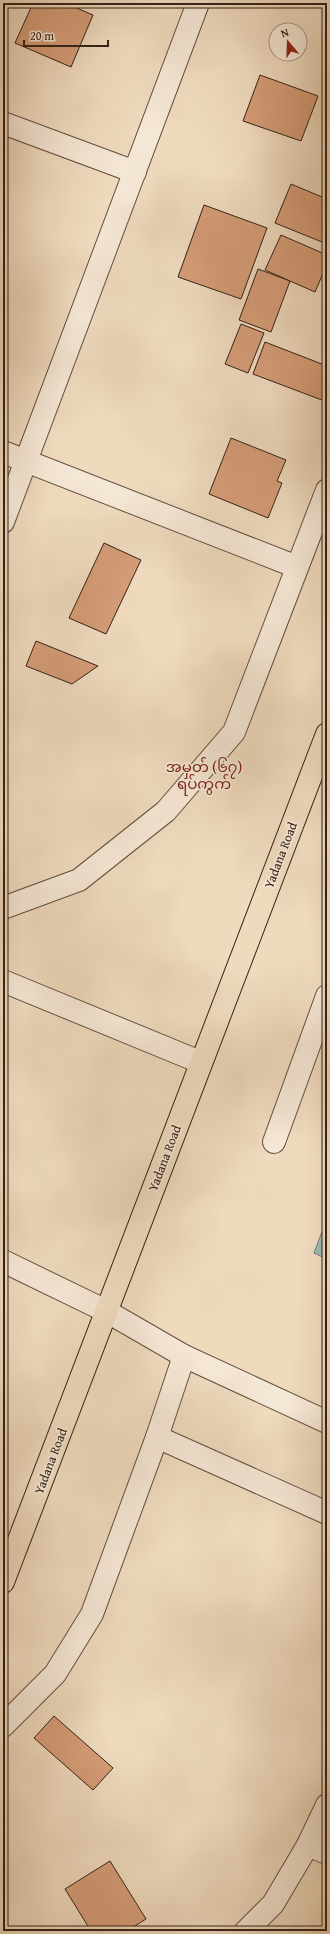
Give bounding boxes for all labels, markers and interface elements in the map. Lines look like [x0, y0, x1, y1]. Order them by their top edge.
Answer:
scale bar [24, 22, 108, 48]
north arrow [268, 22, 308, 62]
text: N [279, 24, 291, 41]
text: 20 m [30, 27, 54, 44]
district label: အမှတ် (၆၇) ရပ်ကွက် [166, 756, 242, 796]
street label: Yadana Road [259, 819, 302, 891]
street label: Yadana Road [143, 1122, 186, 1194]
street label: Yadana Road [29, 1425, 72, 1497]

